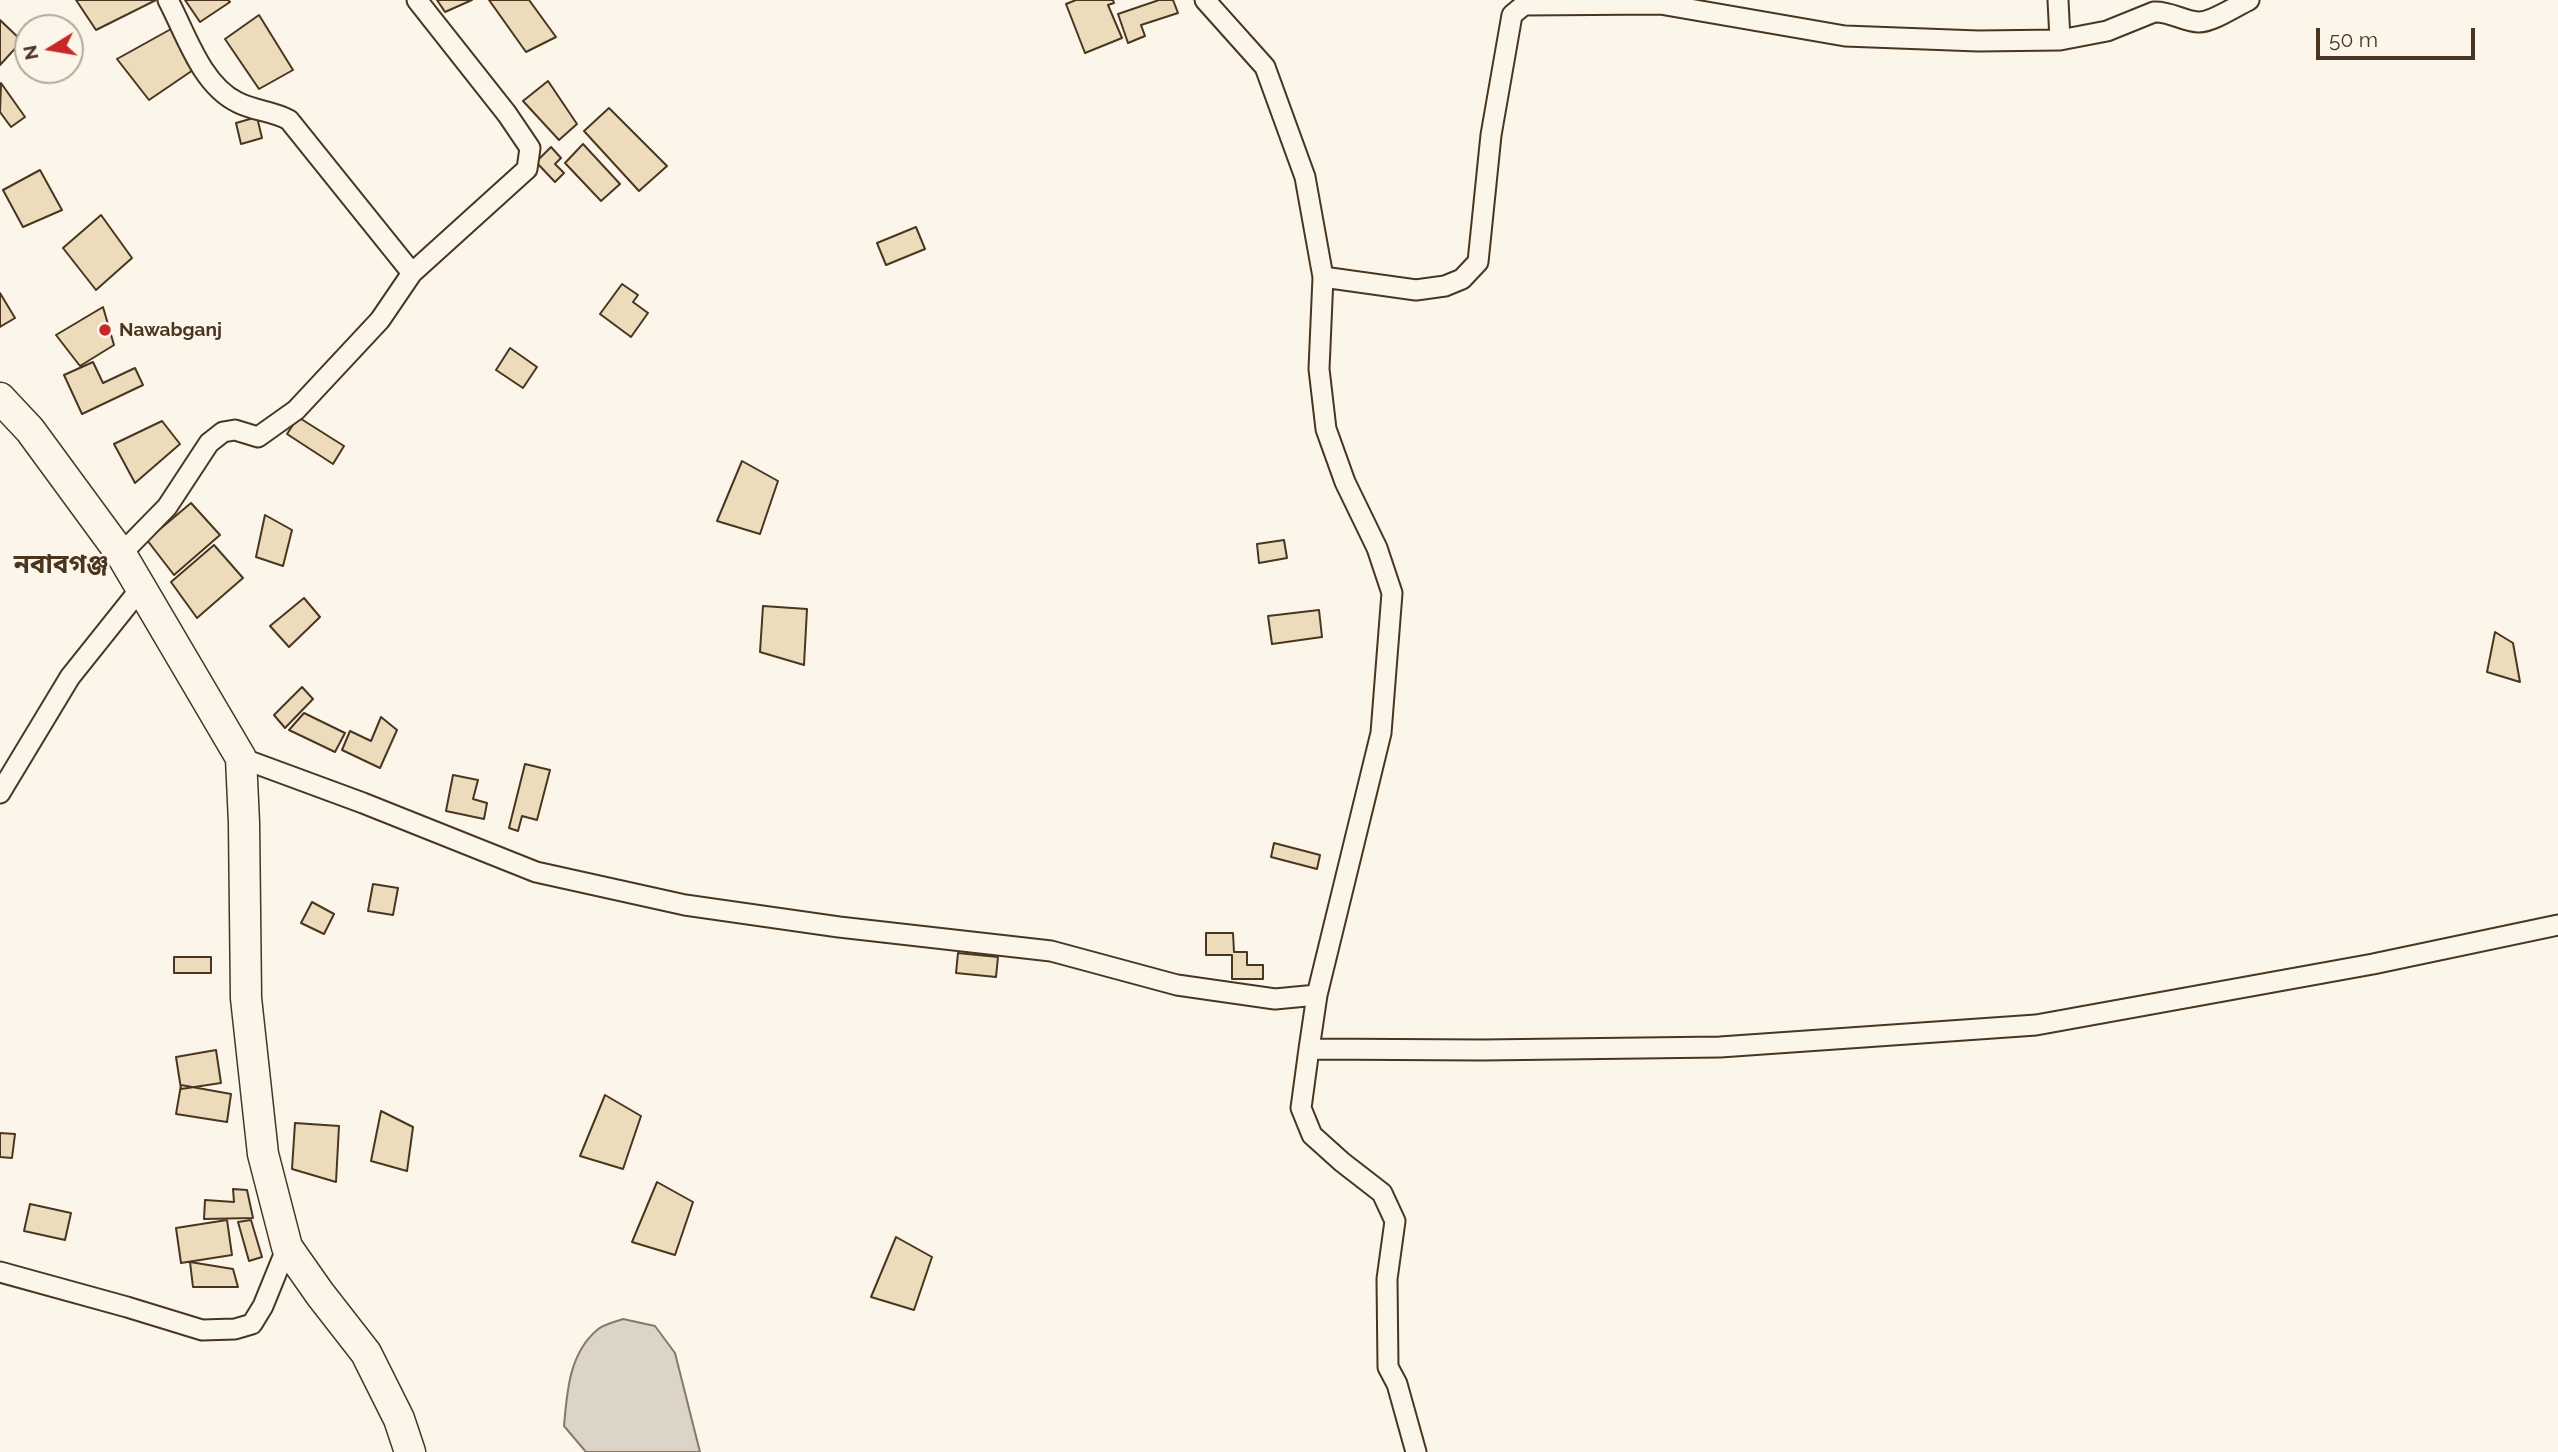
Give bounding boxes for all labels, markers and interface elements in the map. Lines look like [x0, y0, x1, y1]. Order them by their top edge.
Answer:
north arrow [14, 14, 84, 84]
scale bar [2320, 14, 2479, 58]
text: 50 m [2329, 27, 2378, 52]
text: N [18, 43, 43, 62]
place label: Nawabganj [119, 319, 222, 341]
marker: Nawabganj [97, 322, 113, 338]
district label: নবাবগঞ্জ [14, 549, 108, 581]

